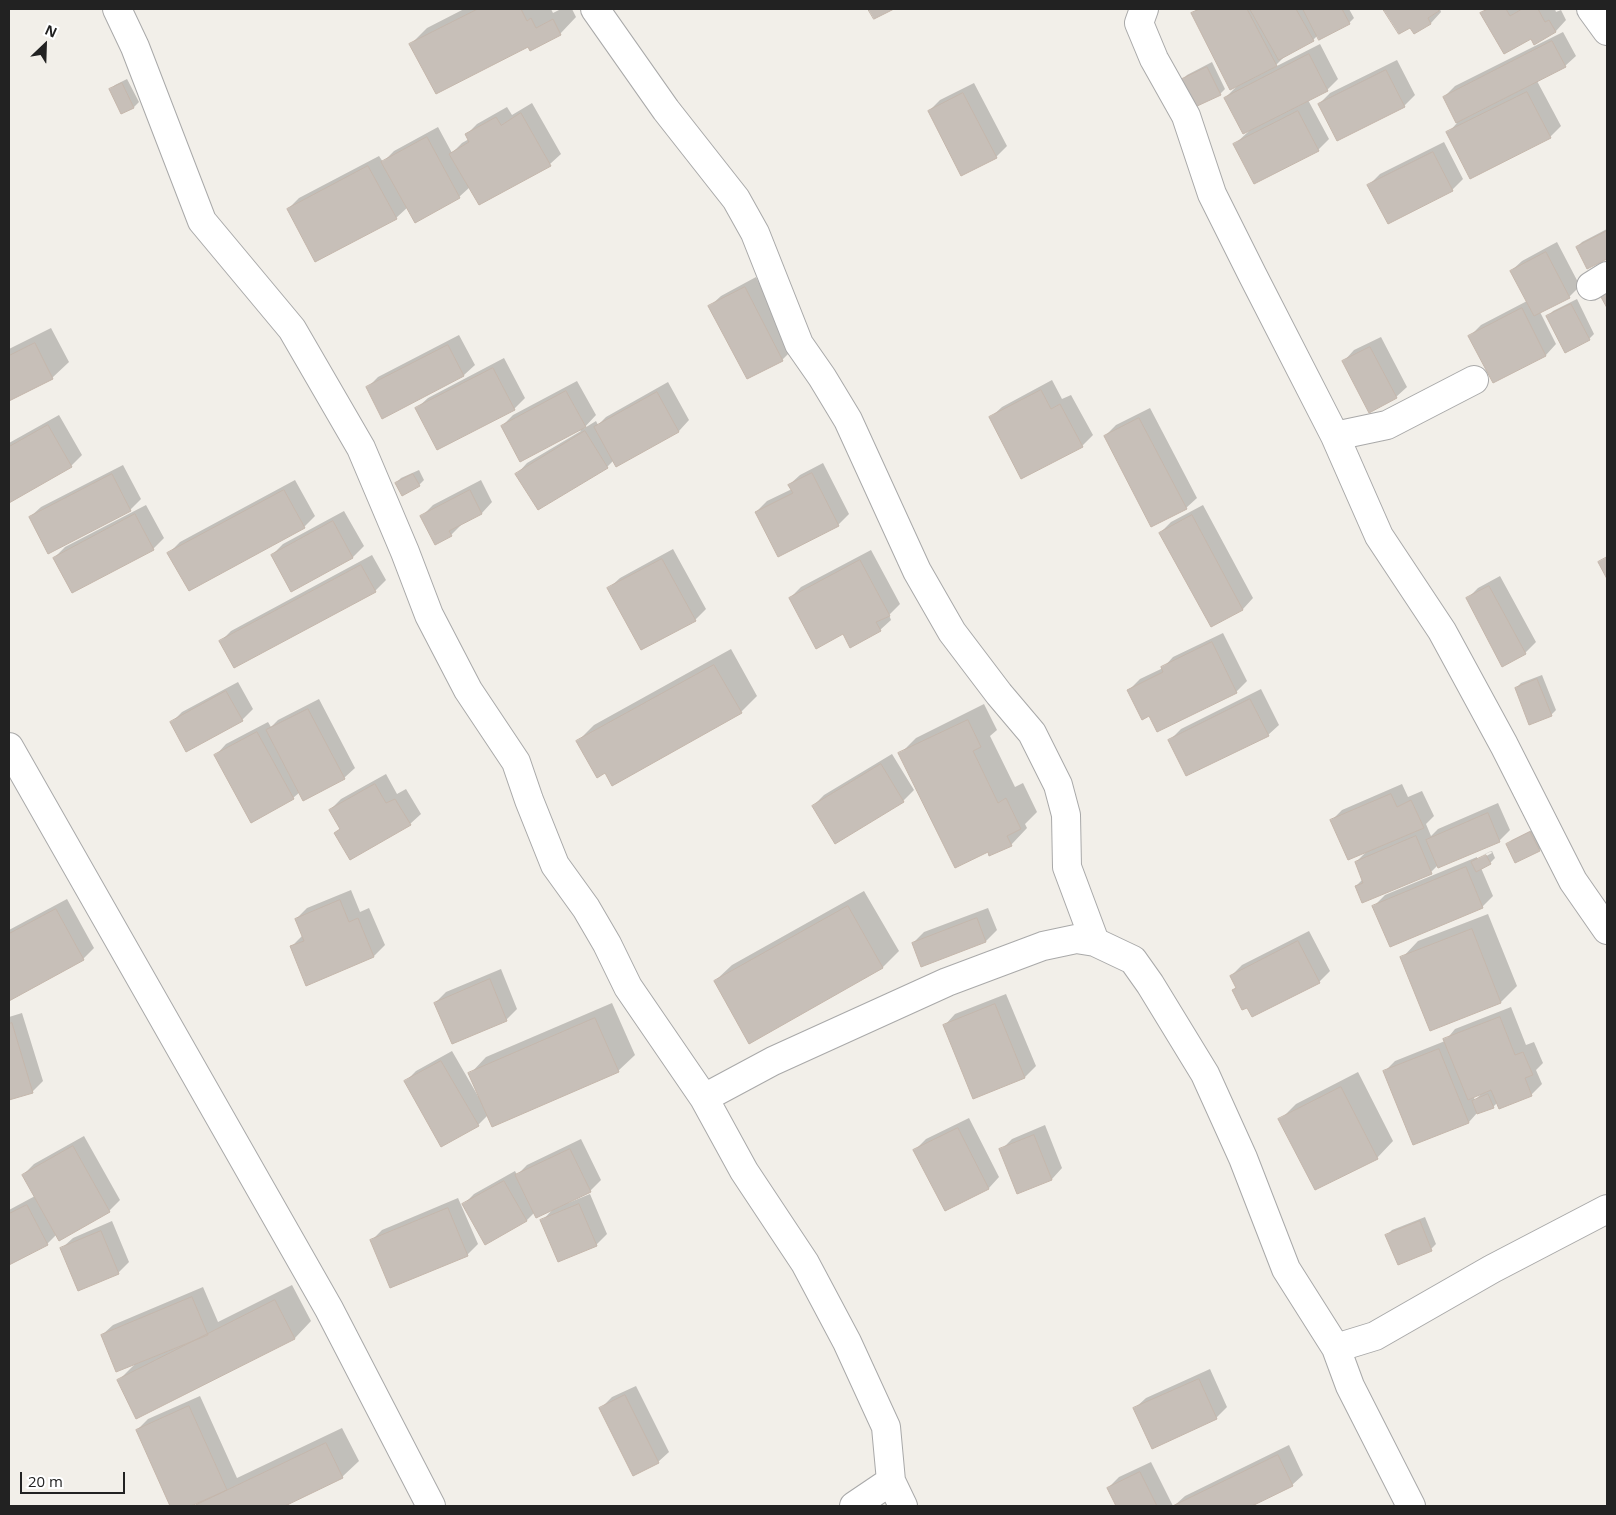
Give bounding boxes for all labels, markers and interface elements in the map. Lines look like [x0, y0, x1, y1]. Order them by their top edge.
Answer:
north arrow [20, 20, 70, 70]
text: N [42, 20, 60, 42]
scale bar [22, 1462, 128, 1494]
text: 20 m [28, 1471, 63, 1491]

